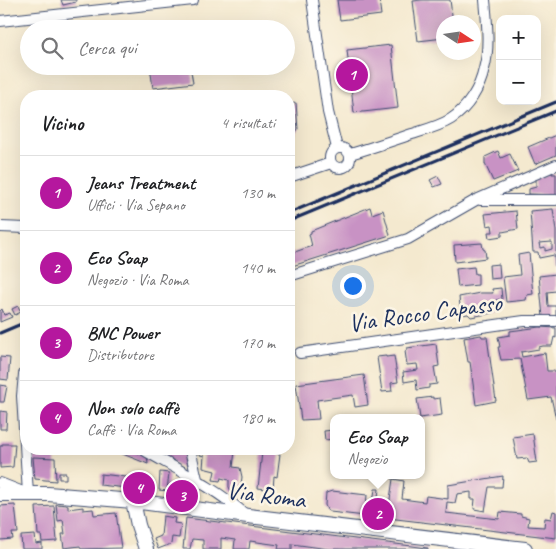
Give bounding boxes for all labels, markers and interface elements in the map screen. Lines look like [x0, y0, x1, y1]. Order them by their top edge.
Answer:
north arrow [436, 15, 481, 60]
map controls [496, 15, 541, 105]
button: + [496, 15, 541, 60]
search box [20, 20, 295, 75]
icon: search [38, 34, 66, 62]
text: Cerca qui [78, 36, 137, 60]
pin: 1 [336, 56, 368, 94]
button: − [496, 60, 541, 105]
text: Vicino [40, 110, 83, 136]
text: 4 risultati [221, 113, 275, 133]
text: Jeans Treatment [87, 171, 195, 195]
text: 1 [52, 183, 60, 203]
text: 130 m [241, 183, 275, 203]
text: Uffici · Via Sepano [87, 195, 185, 215]
text: Eco Soap [87, 246, 147, 270]
text: 2 [52, 258, 60, 278]
text: 140 m [241, 258, 275, 278]
text: Negozio · Via Roma [87, 270, 188, 290]
your location [340, 273, 366, 299]
street label: Via Rocco Capasso [346, 286, 505, 340]
text: BNC Power [87, 321, 159, 345]
text: 3 [52, 333, 60, 353]
text: 170 m [241, 333, 275, 353]
text: Distributore [87, 345, 154, 365]
text: Non solo caffè [87, 396, 178, 420]
text: 4 [52, 408, 60, 428]
text: 180 m [241, 408, 275, 428]
popup [330, 414, 425, 479]
text: Caffè · Via Roma [87, 420, 176, 440]
text: Eco Soap [348, 425, 407, 449]
text: Negozio [348, 449, 387, 469]
pin: 4 [123, 469, 155, 507]
street label: Via Roma [225, 474, 309, 516]
pin: 3 [166, 477, 198, 515]
pin: 2 [362, 495, 394, 533]

